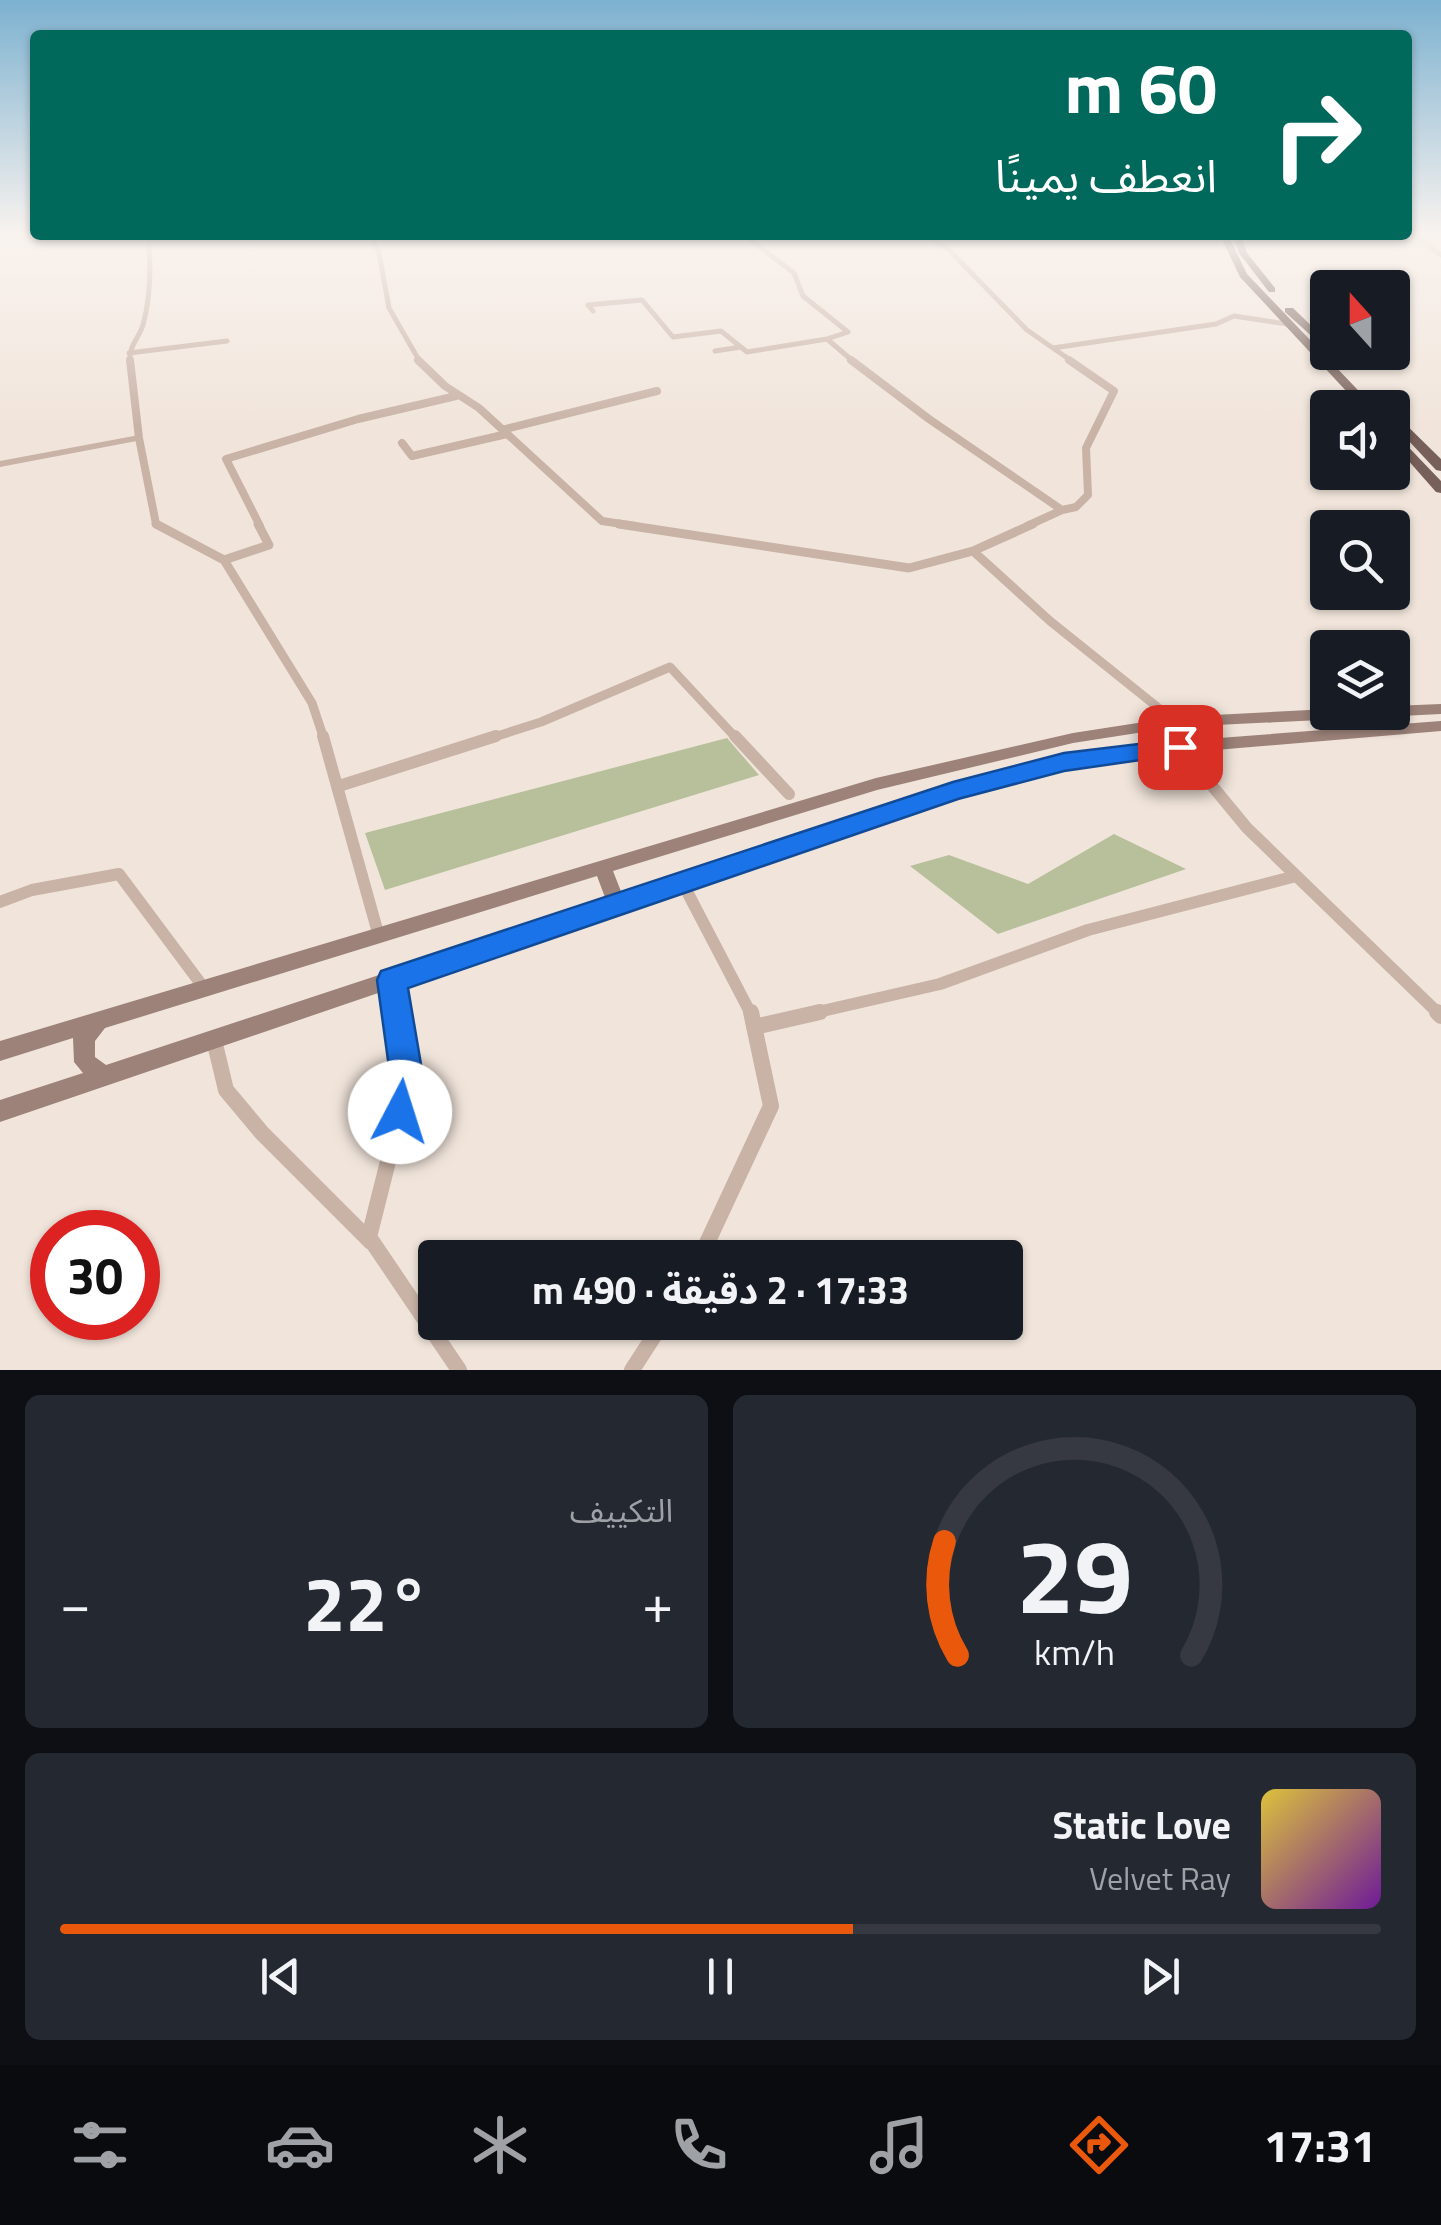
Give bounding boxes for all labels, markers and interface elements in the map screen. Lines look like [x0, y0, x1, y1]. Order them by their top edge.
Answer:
text: 60 m [1064, 34, 1217, 140]
icon: right [1252, 70, 1382, 200]
text: انعطف يمينًا [995, 141, 1217, 209]
north arrow [1310, 270, 1410, 370]
map controls [1310, 270, 1410, 730]
button: sound [1310, 390, 1410, 490]
button: search [1310, 510, 1410, 610]
button: layers [1310, 630, 1410, 730]
pin [1138, 705, 1223, 790]
icon: arrive [1153, 720, 1208, 775]
position arrow [348, 1060, 452, 1164]
speed limit sign: 30 [30, 1210, 160, 1340]
text: 17:33 · 2 دقيقة · 490 m [532, 1261, 909, 1319]
text: التكييف [570, 1486, 673, 1534]
text: 29 [1016, 1495, 1133, 1653]
text: 22° [303, 1546, 430, 1660]
text: − [60, 1561, 91, 1644]
text: + [642, 1561, 673, 1644]
text: km/h [1034, 1624, 1115, 1679]
text: Static Love [1052, 1796, 1231, 1854]
text: Velvet Ray [1089, 1854, 1231, 1902]
icon: previous [253, 1949, 308, 2004]
icon: pause [693, 1949, 748, 2004]
icon: next [1133, 1949, 1188, 2004]
icon: filters [65, 2110, 135, 2180]
icon: car [265, 2110, 335, 2180]
icon: climate [465, 2110, 535, 2180]
icon: phone [664, 2110, 734, 2180]
icon: music [864, 2110, 934, 2180]
icon: directions [1064, 2110, 1134, 2180]
text: 17:31 [1264, 2111, 1376, 2179]

